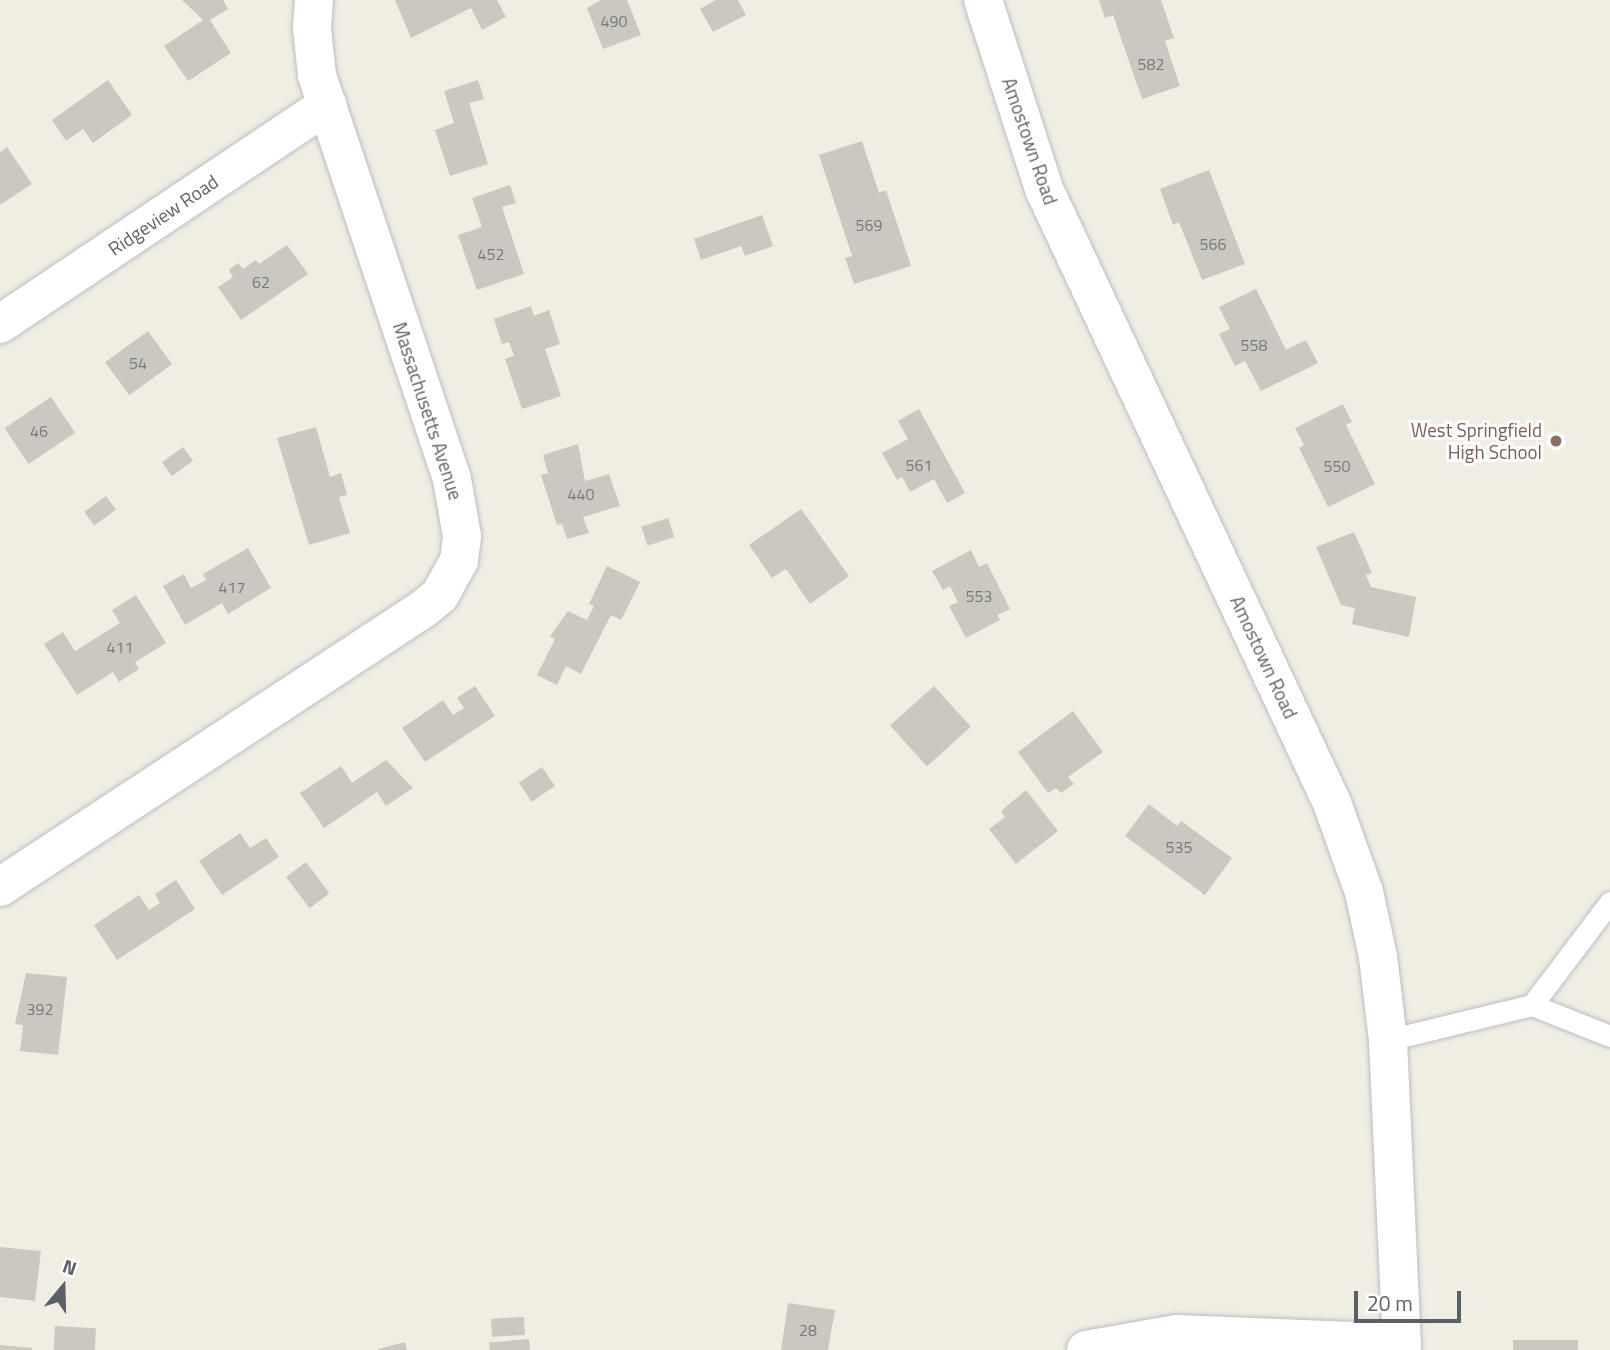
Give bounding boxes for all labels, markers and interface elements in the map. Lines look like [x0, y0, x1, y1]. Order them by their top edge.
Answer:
house number: 490 [601, 11, 627, 31]
house number: 582 [1138, 54, 1164, 74]
street label: Amostown Road [998, 75, 1062, 207]
street label: Ridgeview Road [104, 170, 222, 260]
house number: 569 [856, 215, 882, 235]
house number: 566 [1200, 234, 1226, 254]
house number: 452 [478, 244, 504, 264]
house number: 62 [252, 272, 270, 292]
street label: Massachusetts Avenue [389, 319, 467, 503]
house number: 558 [1241, 335, 1267, 355]
house number: 54 [129, 353, 147, 373]
place label: West Springfield High School [1411, 419, 1542, 463]
house number: 46 [30, 421, 48, 441]
marker: West Springfield High School [1548, 433, 1564, 449]
house number: 561 [906, 455, 932, 475]
house number: 550 [1324, 456, 1350, 476]
house number: 440 [568, 484, 594, 504]
house number: 417 [219, 577, 245, 597]
house number: 553 [966, 586, 992, 606]
street label: Amostown Road [1226, 592, 1302, 722]
house number: 411 [107, 637, 133, 657]
house number: 535 [1166, 837, 1192, 857]
house number: 392 [27, 999, 53, 1019]
text: N [59, 1251, 81, 1283]
north arrow [28, 1252, 98, 1322]
scale bar [1358, 1276, 1465, 1320]
text: 20 m [1367, 1287, 1413, 1319]
house number: 28 [799, 1320, 817, 1340]

